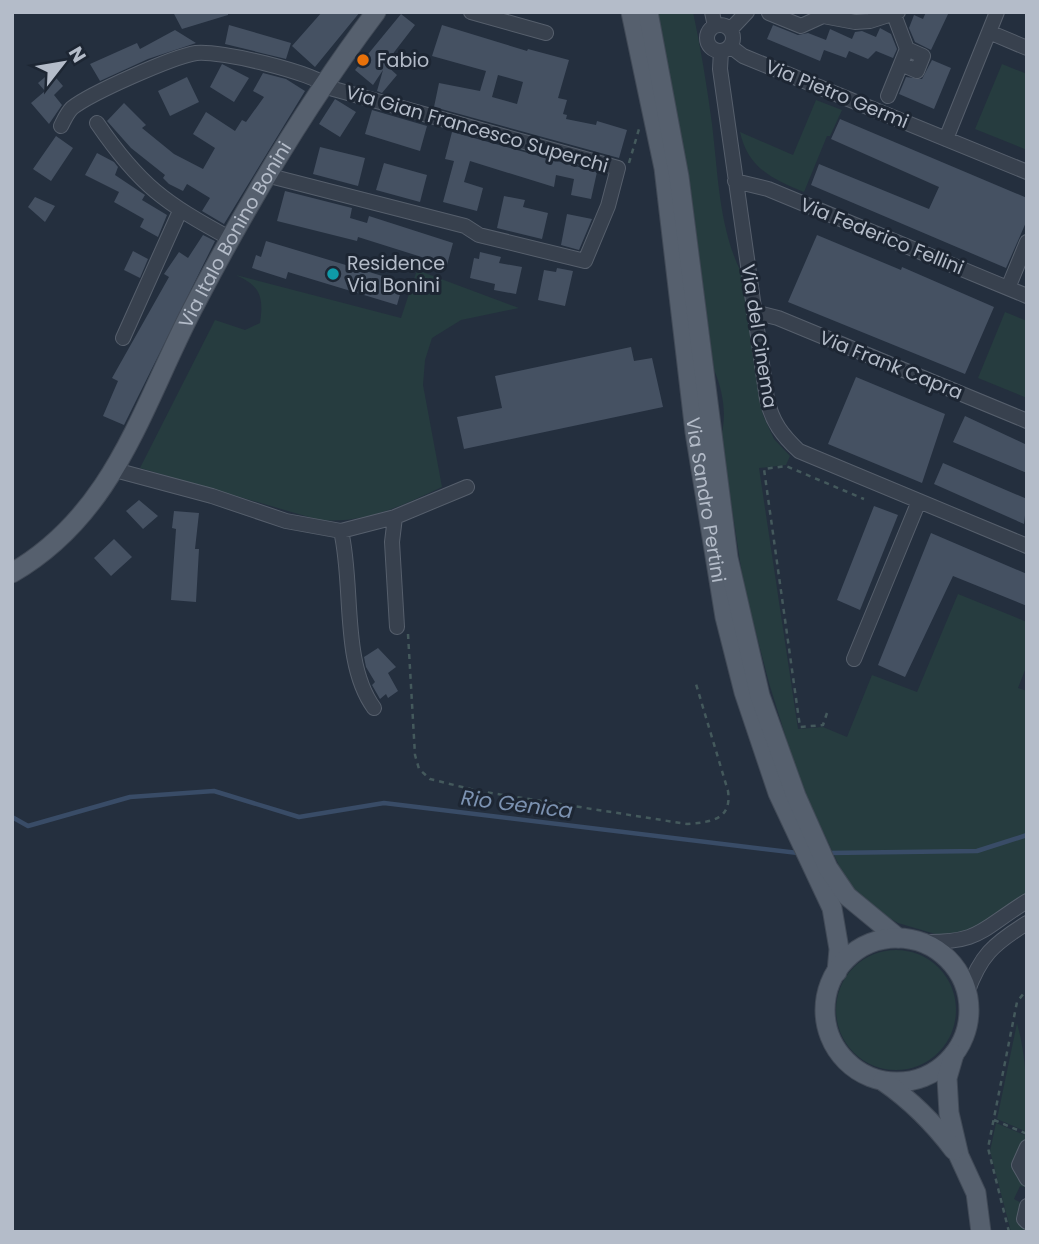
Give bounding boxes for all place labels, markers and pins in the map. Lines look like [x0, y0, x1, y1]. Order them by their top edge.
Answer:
place label: Fabio [377, 47, 429, 74]
marker: Fabio [355, 52, 371, 68]
place label: Residence Via Bonini [347, 250, 445, 299]
marker: Residence Via Bonini [325, 266, 341, 282]

